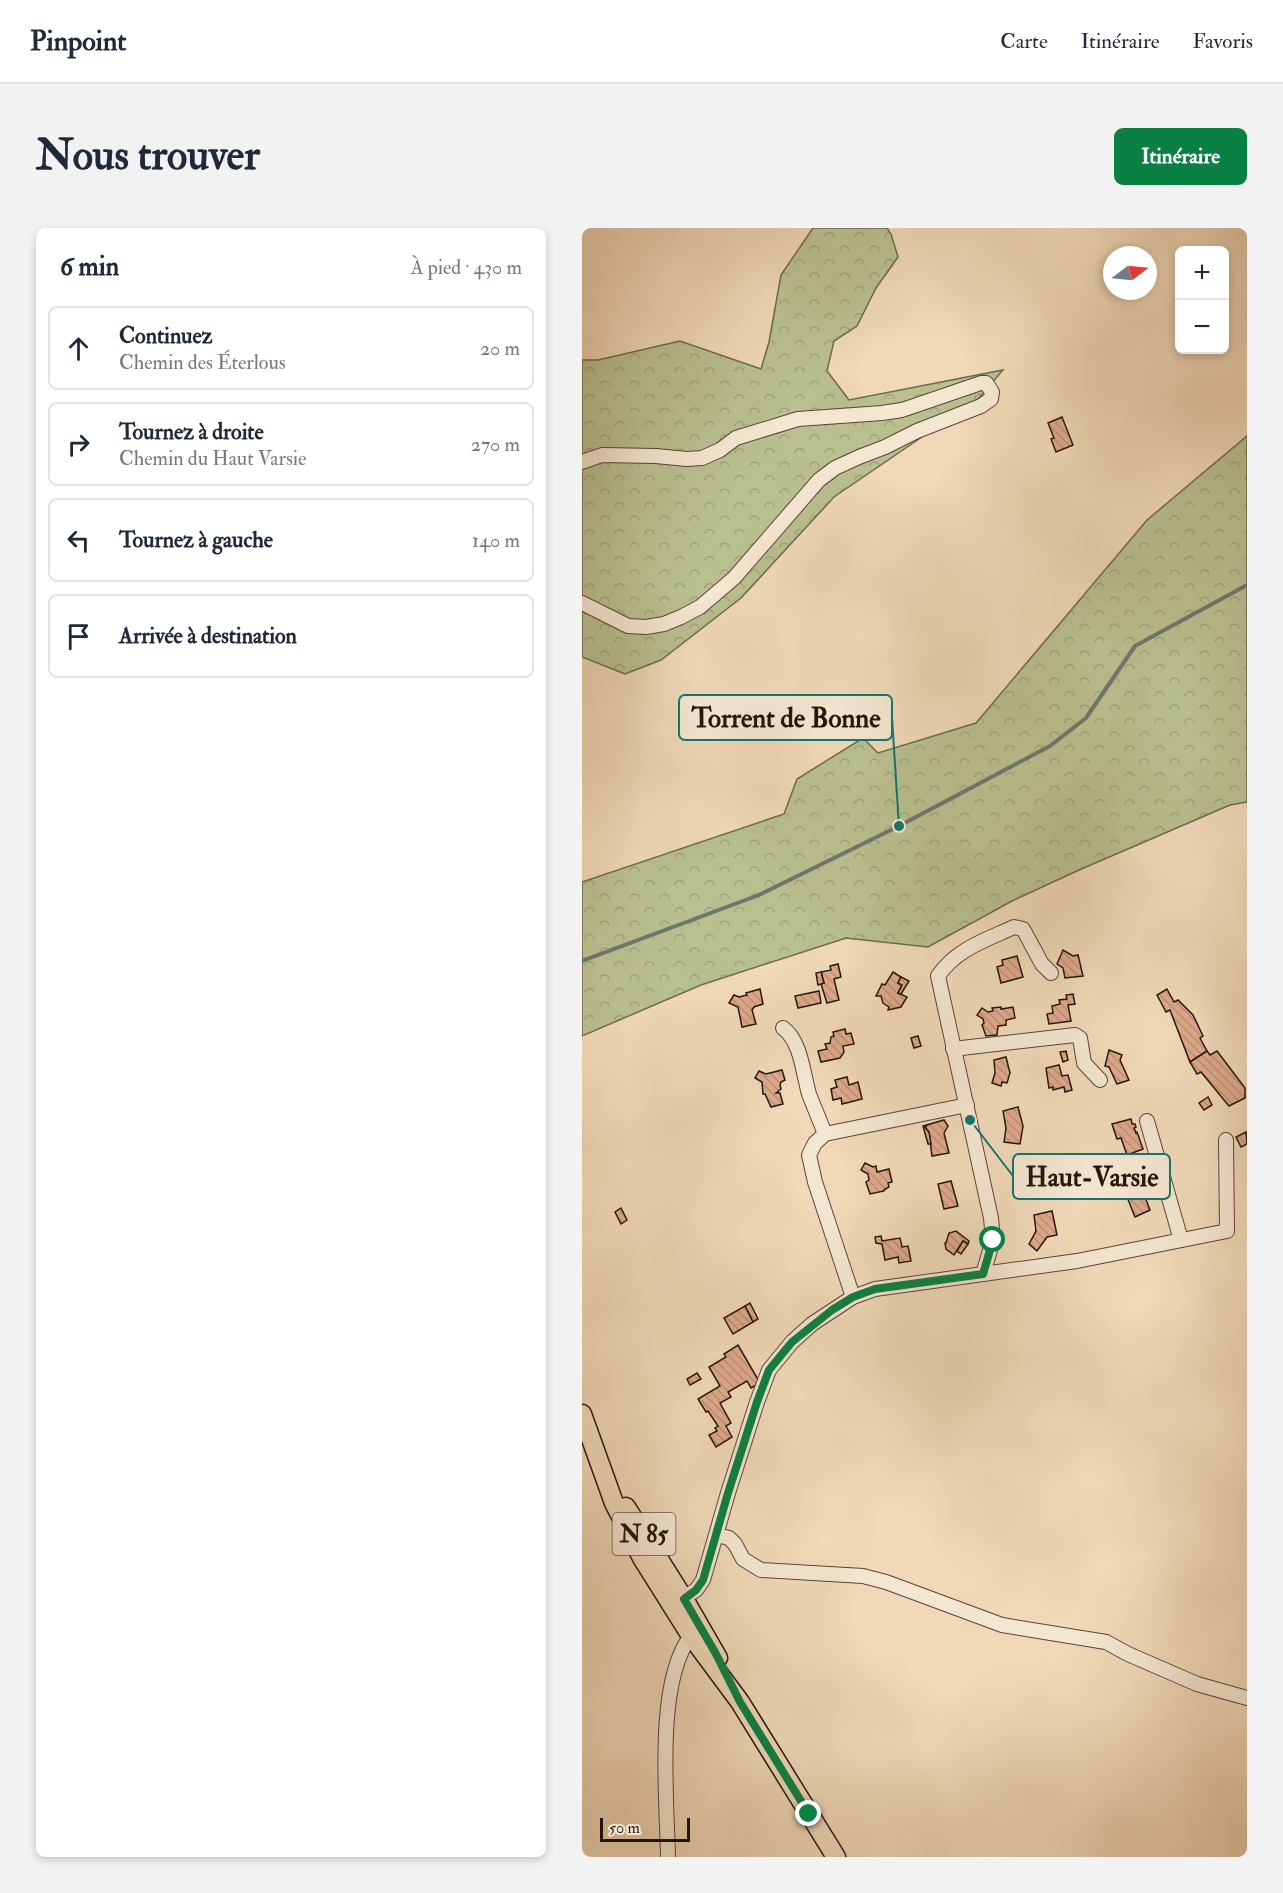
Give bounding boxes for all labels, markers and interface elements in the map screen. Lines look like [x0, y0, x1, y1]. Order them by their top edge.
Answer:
text: Pinpoint [30, 24, 126, 59]
text: Carte [1000, 28, 1048, 55]
text: Itinéraire [1081, 28, 1159, 55]
text: Favoris [1192, 28, 1253, 55]
button: Itinéraire [1114, 128, 1247, 185]
text: Nous trouver [36, 130, 260, 182]
north arrow [1103, 246, 1157, 300]
map controls [1175, 246, 1229, 354]
button: + [1175, 246, 1229, 300]
text: 6 min [60, 251, 119, 283]
text: À pied · 430 m [411, 255, 522, 280]
button: − [1175, 300, 1229, 354]
text: Continuez [119, 322, 212, 350]
icon: ahead [62, 332, 95, 365]
text: 20 m [480, 336, 520, 361]
text: Chemin des Éterlous [119, 350, 286, 375]
text: Tournez à droite [119, 418, 264, 446]
icon: right [62, 428, 95, 461]
text: 270 m [471, 432, 520, 457]
text: Chemin du Haut Varsie [119, 446, 306, 471]
icon: left [62, 524, 95, 557]
text: Tournez à gauche [119, 526, 273, 554]
text: 140 m [472, 528, 520, 553]
icon: arrive [62, 620, 95, 653]
text: Arrivée à destination [119, 622, 297, 650]
callout: Torrent de Bonne [679, 695, 892, 740]
text: Torrent de Bonne [690, 702, 881, 735]
callout: Haut-Varsie [1013, 1154, 1170, 1199]
text: Haut-Varsie [1026, 1161, 1159, 1194]
route start [979, 1226, 1005, 1252]
road number: N 85 [613, 1513, 676, 1555]
route end [795, 1800, 821, 1826]
scale bar [600, 1815, 690, 1842]
text: 50 m [609, 1818, 640, 1838]

